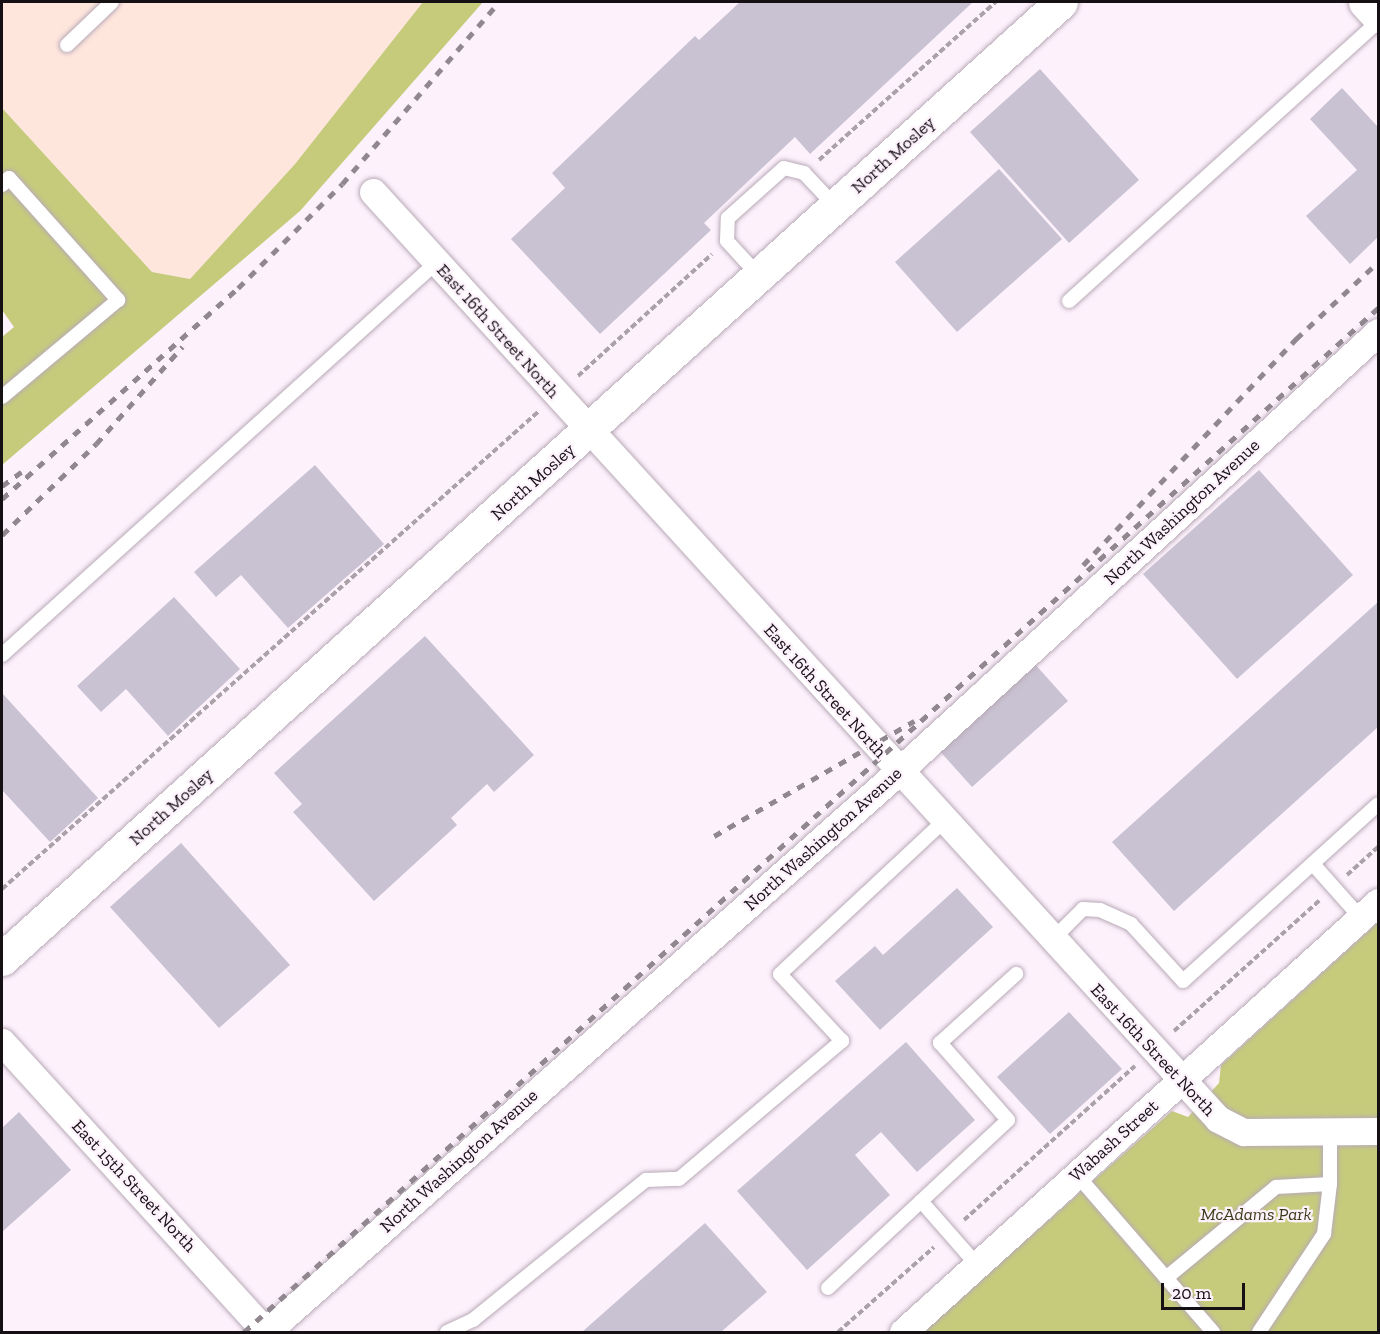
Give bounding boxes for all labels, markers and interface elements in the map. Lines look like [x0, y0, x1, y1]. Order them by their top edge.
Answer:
street label: North Mosley [847, 112, 939, 198]
street label: East 16th Street North [432, 259, 564, 403]
street label: North Washington Avenue [1099, 434, 1265, 590]
street label: North Mosley [487, 439, 579, 525]
street label: East 16th Street North [759, 619, 891, 763]
street label: North Washington Avenue [739, 762, 907, 916]
street label: North Mosley [125, 764, 217, 850]
street label: East 16th Street North [1086, 979, 1220, 1121]
street label: North Washington Avenue [375, 1084, 543, 1238]
street label: Wabash Street [1065, 1095, 1163, 1187]
street label: East 15th Street North [67, 1115, 201, 1257]
park label: McAdams Park [1201, 1203, 1311, 1225]
scale bar [1164, 1271, 1248, 1309]
text: 20 m [1172, 1282, 1211, 1304]

